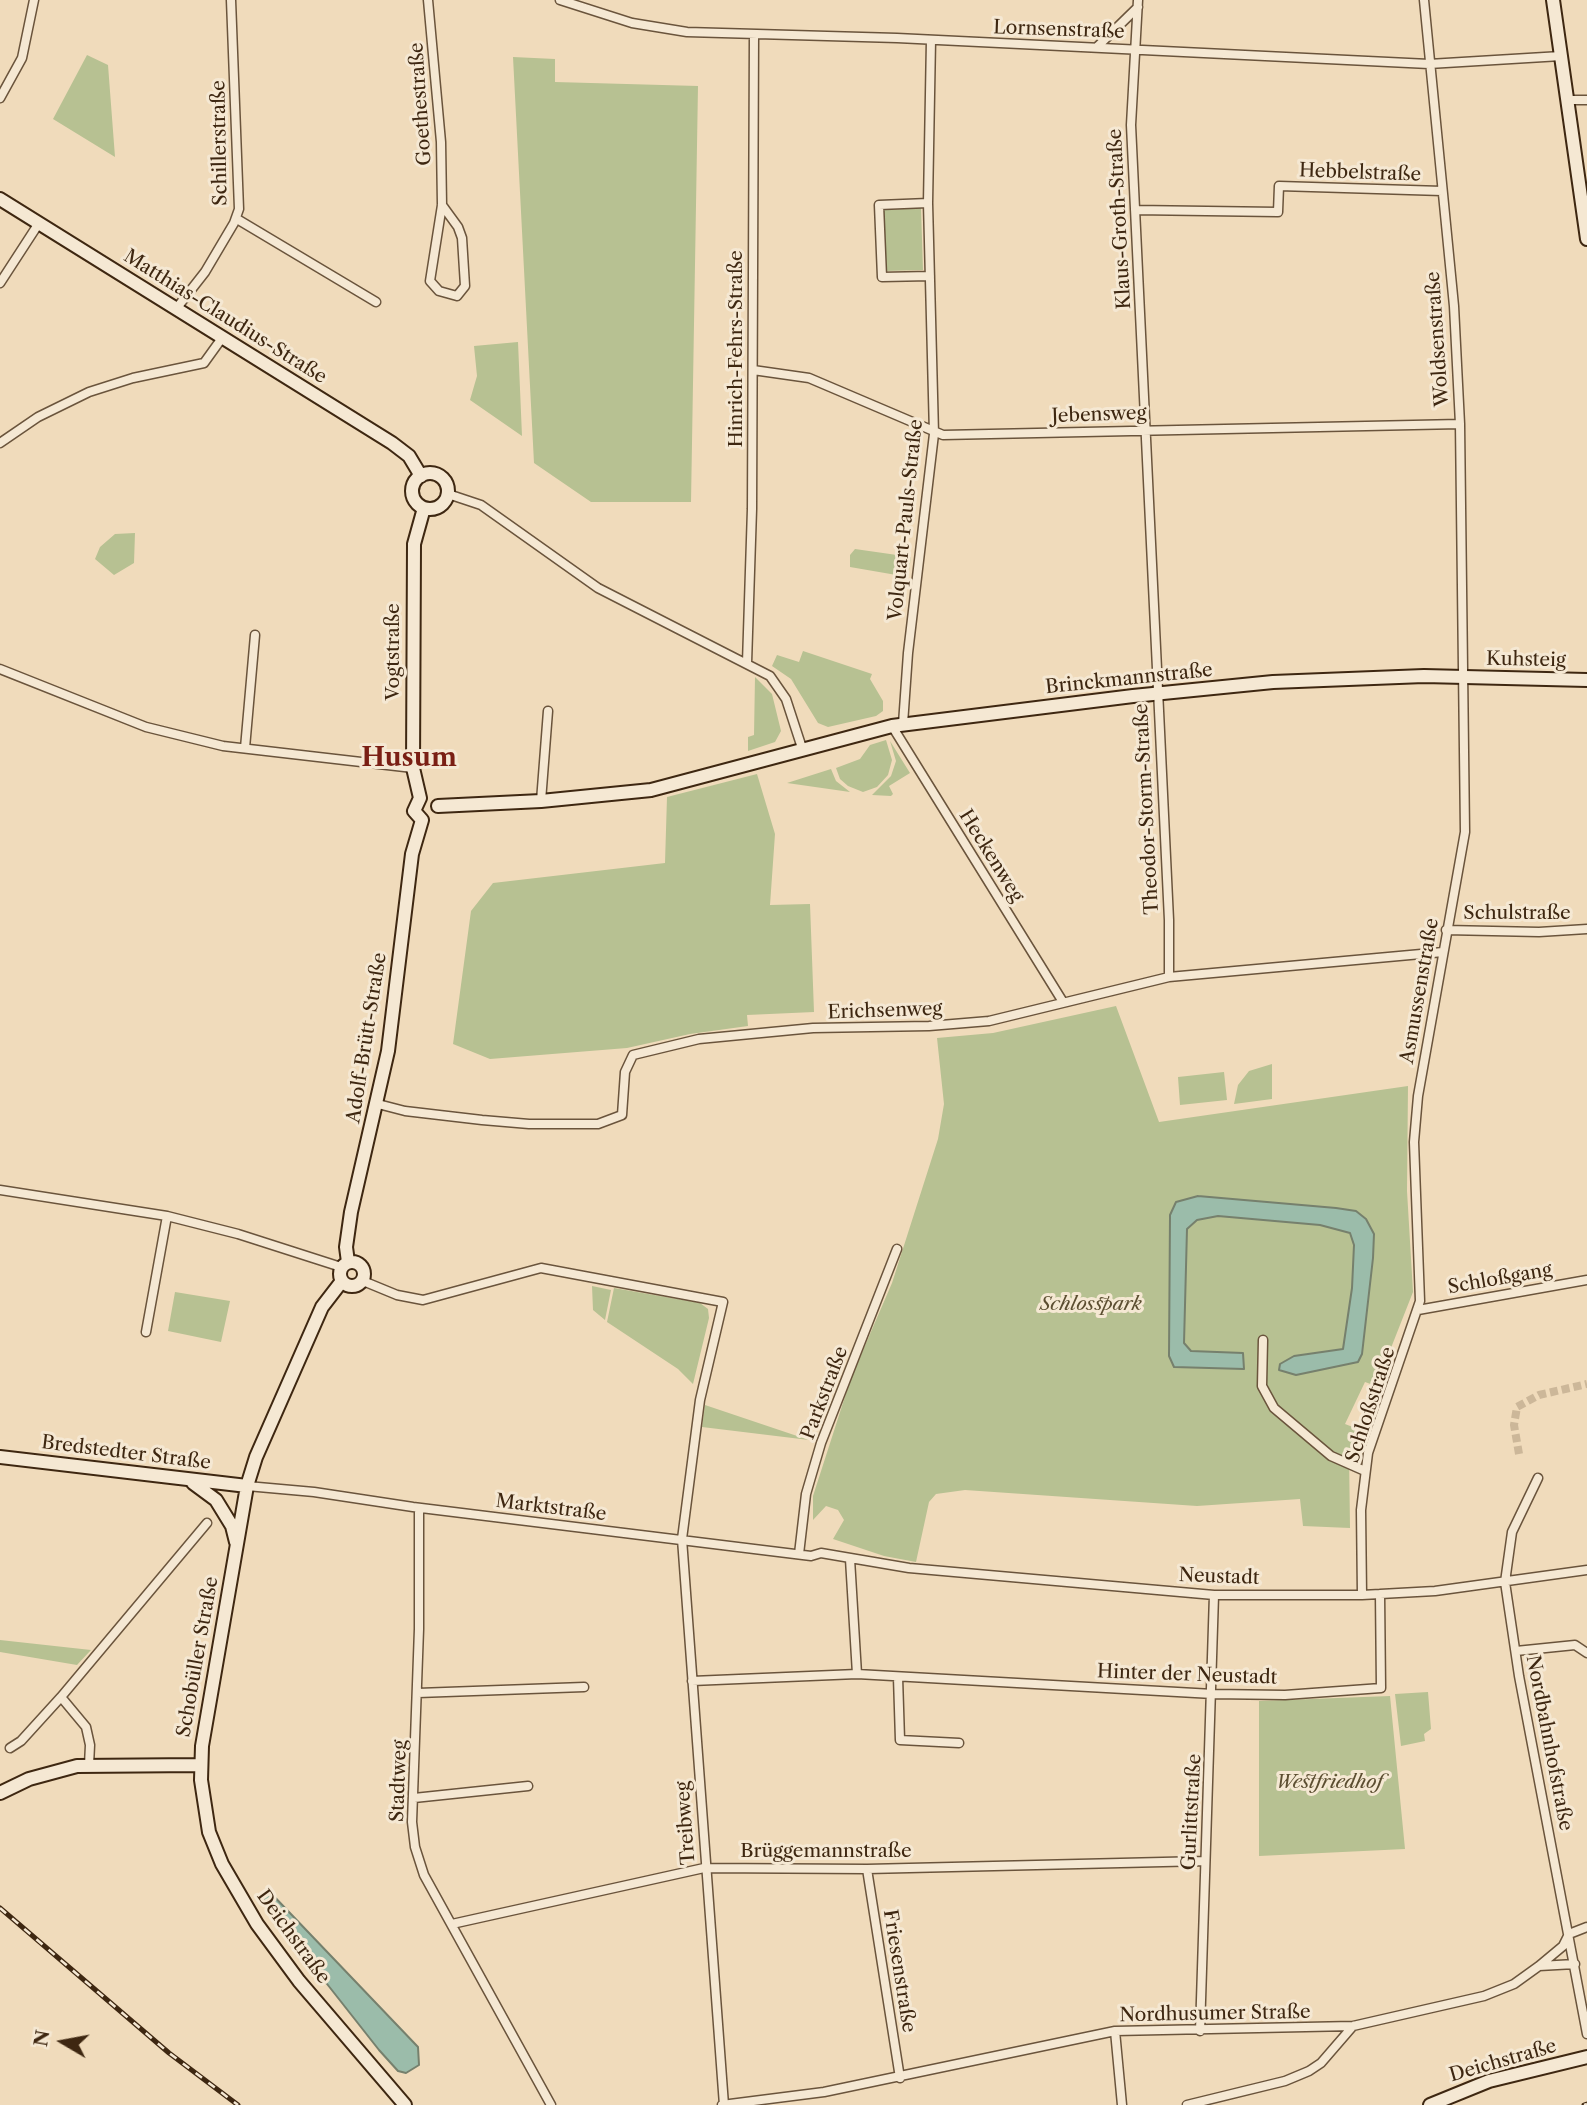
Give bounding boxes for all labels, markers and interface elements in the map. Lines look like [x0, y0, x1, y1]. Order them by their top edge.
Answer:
street label: Lornsenstraße [993, 16, 1125, 44]
street label: Goethestraße [405, 42, 437, 166]
street label: Schillerstraße [208, 80, 232, 206]
street label: Klaus-Groth-Straße [1104, 128, 1136, 310]
street label: Hebbelstraße [1298, 159, 1422, 187]
street label: Matthias-Claudius-Straße [119, 245, 331, 389]
street label: Hinrich-Fehrs-Straße [726, 250, 748, 448]
street label: Woldsenstraße [1422, 271, 1454, 407]
street label: Jebensweg [1051, 402, 1147, 428]
street label: Volquart-Pauls-Straße [884, 418, 928, 622]
street label: Vogtstraße [383, 603, 405, 701]
street label: Kuhsteig [1486, 648, 1566, 672]
street label: Brinckmannstraße [1044, 659, 1214, 699]
street label: Theodor-Storm-Straße [1130, 703, 1164, 915]
district label: Husum [361, 742, 457, 774]
street label: Heckenweg [954, 806, 1028, 906]
street label: Schulstraße [1463, 903, 1571, 925]
street label: Asmussenstraße [1396, 916, 1444, 1066]
street label: Adolf-Brütt-Straße [342, 951, 392, 1125]
street label: Erichsenweg [827, 998, 943, 1024]
street label: Schloßgang [1446, 1259, 1554, 1299]
park label: Schlosspark [1040, 1294, 1142, 1316]
street label: Parkstraße [797, 1343, 853, 1443]
street label: Schloßstraße [1342, 1344, 1400, 1466]
street label: Bredstedter Straße [40, 1431, 212, 1475]
street label: Marktstraße [494, 1490, 608, 1526]
street label: Neustadt [1178, 1564, 1260, 1590]
street label: Schobüller Straße [173, 1575, 223, 1739]
street label: Nordbahnhofstraße [1521, 1653, 1577, 1833]
street label: Hinter der Neustadt [1096, 1660, 1278, 1690]
street label: Stadtweg [386, 1739, 412, 1823]
street label: Gurlittstraße [1178, 1753, 1206, 1871]
park label: Westfriedhof [1276, 1772, 1382, 1794]
street label: Treibweg [672, 1780, 700, 1866]
street label: Brüggemannstraße [740, 1841, 912, 1863]
street label: Deichstraße [251, 1886, 335, 1988]
street label: Friesenstraße [878, 1908, 920, 2034]
street label: Nordhusumer Straße [1119, 2001, 1311, 2027]
north arrow [28, 2007, 98, 2077]
text: N [29, 2028, 55, 2048]
street label: Deichstraße [1447, 2035, 1559, 2087]

